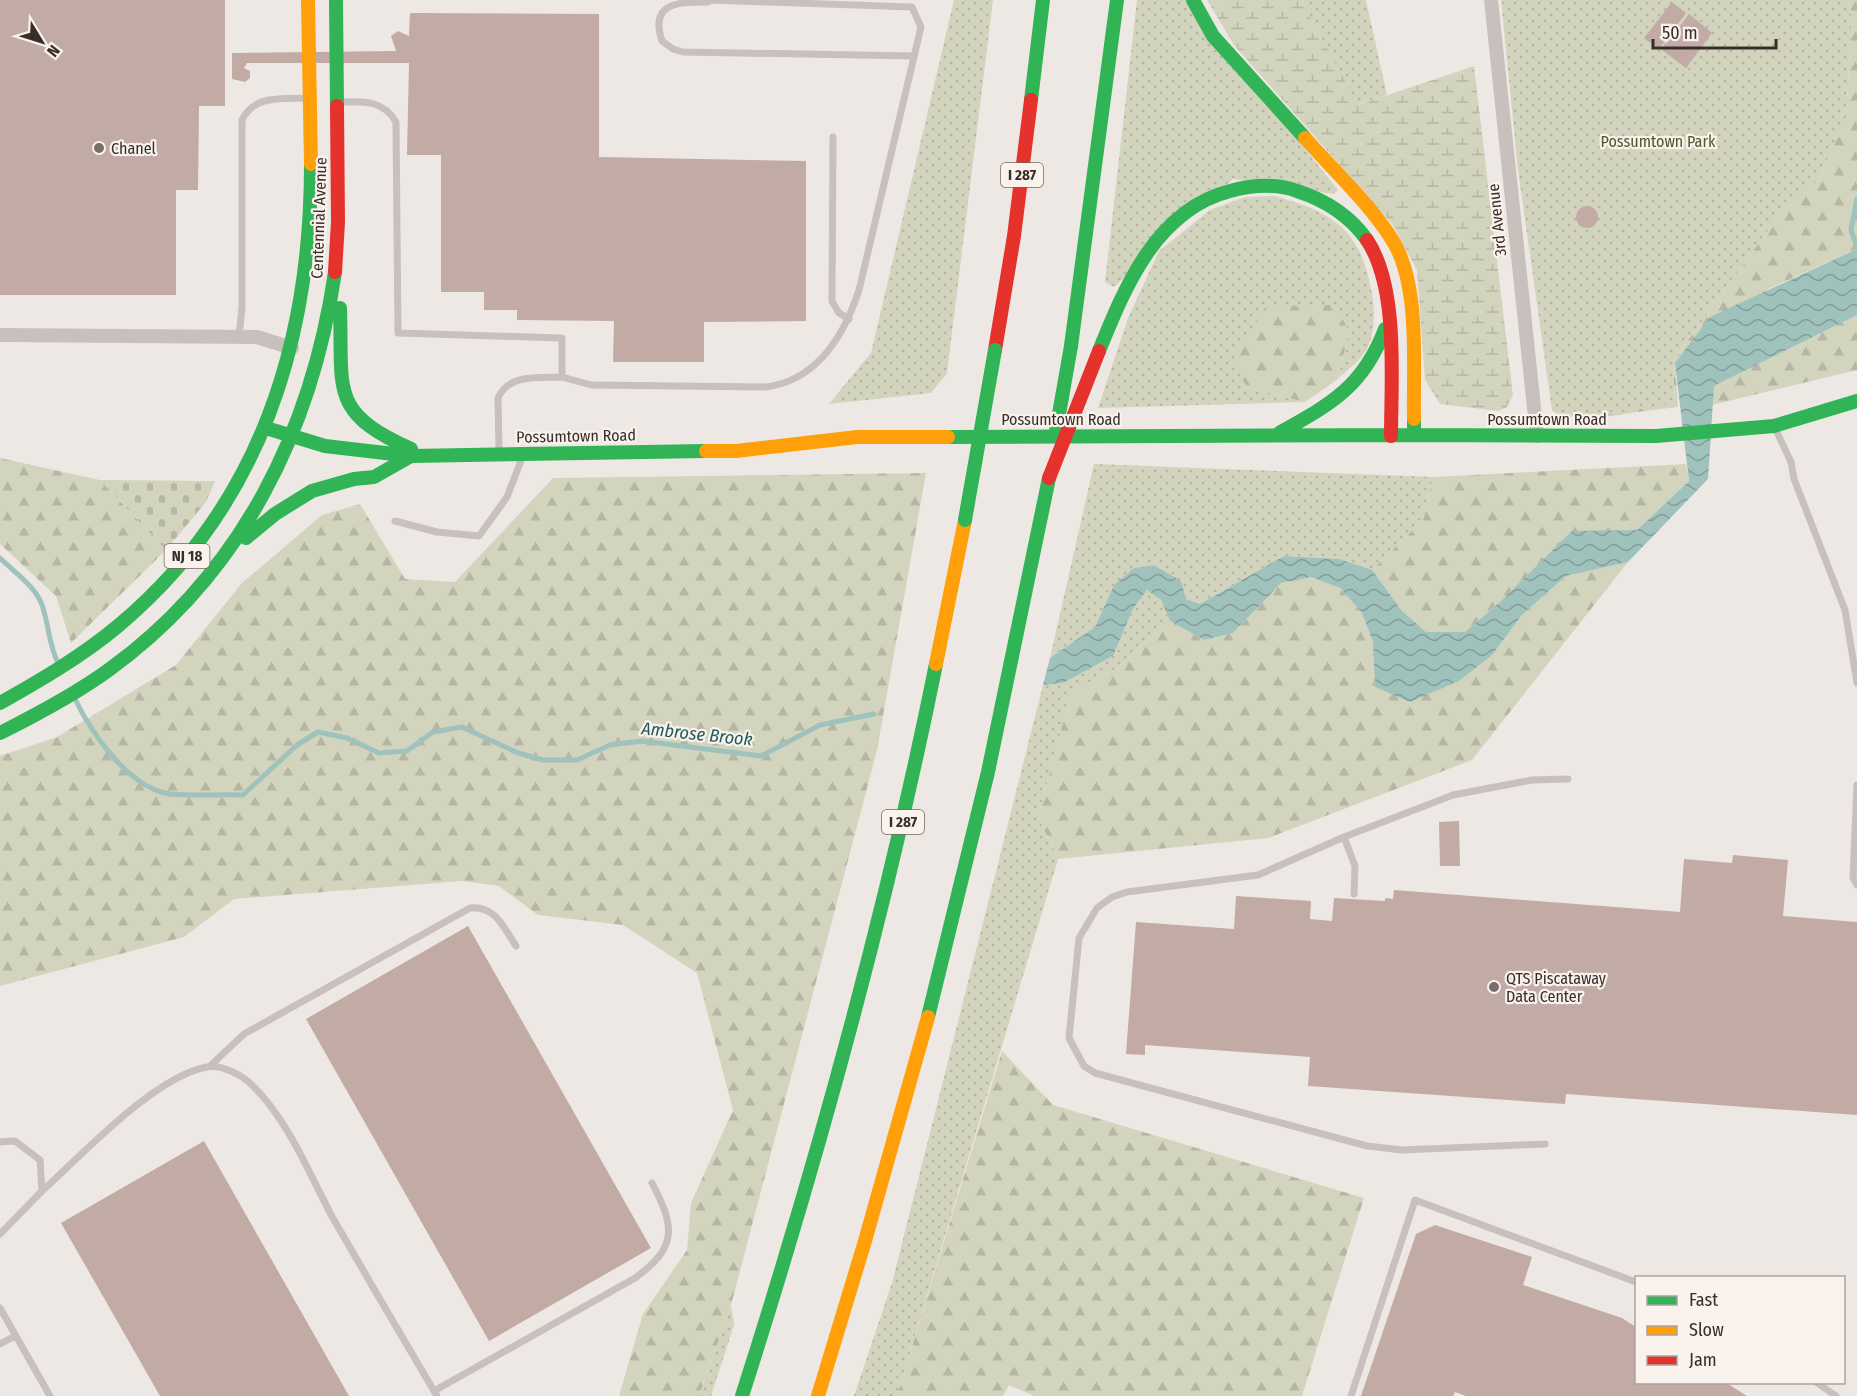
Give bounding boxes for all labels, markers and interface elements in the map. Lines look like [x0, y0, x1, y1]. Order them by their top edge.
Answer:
north arrow [12, 12, 72, 72]
scale bar [1653, 12, 1776, 50]
text: 50 m [1662, 22, 1698, 44]
text: N [43, 41, 64, 61]
park label: Possumtown Park [1601, 132, 1716, 151]
place label: Chanel [111, 139, 156, 158]
marker: Chanel [92, 141, 106, 155]
street label: Centennial Avenue [307, 157, 331, 279]
road number: I 287 [1001, 163, 1043, 187]
street label: 3rd Avenue [1484, 183, 1510, 257]
street label: Possumtown Road [1001, 410, 1121, 429]
street label: Possumtown Road [1487, 410, 1607, 429]
street label: Possumtown Road [516, 425, 636, 447]
road number: NJ 18 [164, 544, 210, 568]
water label: Ambrose Brook [639, 717, 754, 751]
road number: I 287 [882, 810, 924, 834]
place label: QTS Piscataway Data Center [1506, 969, 1607, 1006]
marker: QTS Piscataway Data Center [1487, 980, 1501, 994]
legend [1635, 1276, 1845, 1384]
text: Fast [1689, 1289, 1718, 1311]
text: Slow [1689, 1319, 1724, 1341]
text: Jam [1689, 1349, 1717, 1371]

